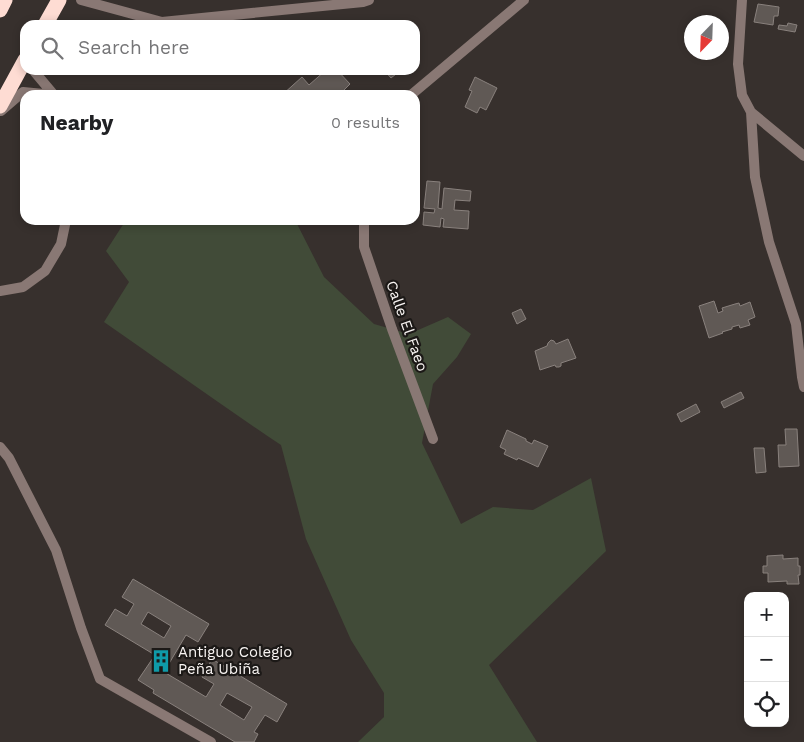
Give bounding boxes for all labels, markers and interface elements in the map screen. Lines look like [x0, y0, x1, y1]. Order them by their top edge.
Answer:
north arrow [684, 15, 729, 60]
search box [20, 20, 420, 75]
icon: search [38, 34, 66, 62]
text: Search here [78, 36, 189, 59]
text: Nearby [40, 110, 113, 135]
text: 0 results [331, 113, 400, 132]
street label: Calle El Faeo [382, 278, 432, 374]
map controls [744, 592, 789, 727]
button: + [744, 592, 789, 637]
button: − [744, 637, 789, 682]
place label: Antiguo Colegio Peña Ubiña [178, 643, 292, 678]
building icon: Antiguo Colegio Peña Ubiña [148, 648, 174, 674]
button: locate [744, 682, 789, 727]

